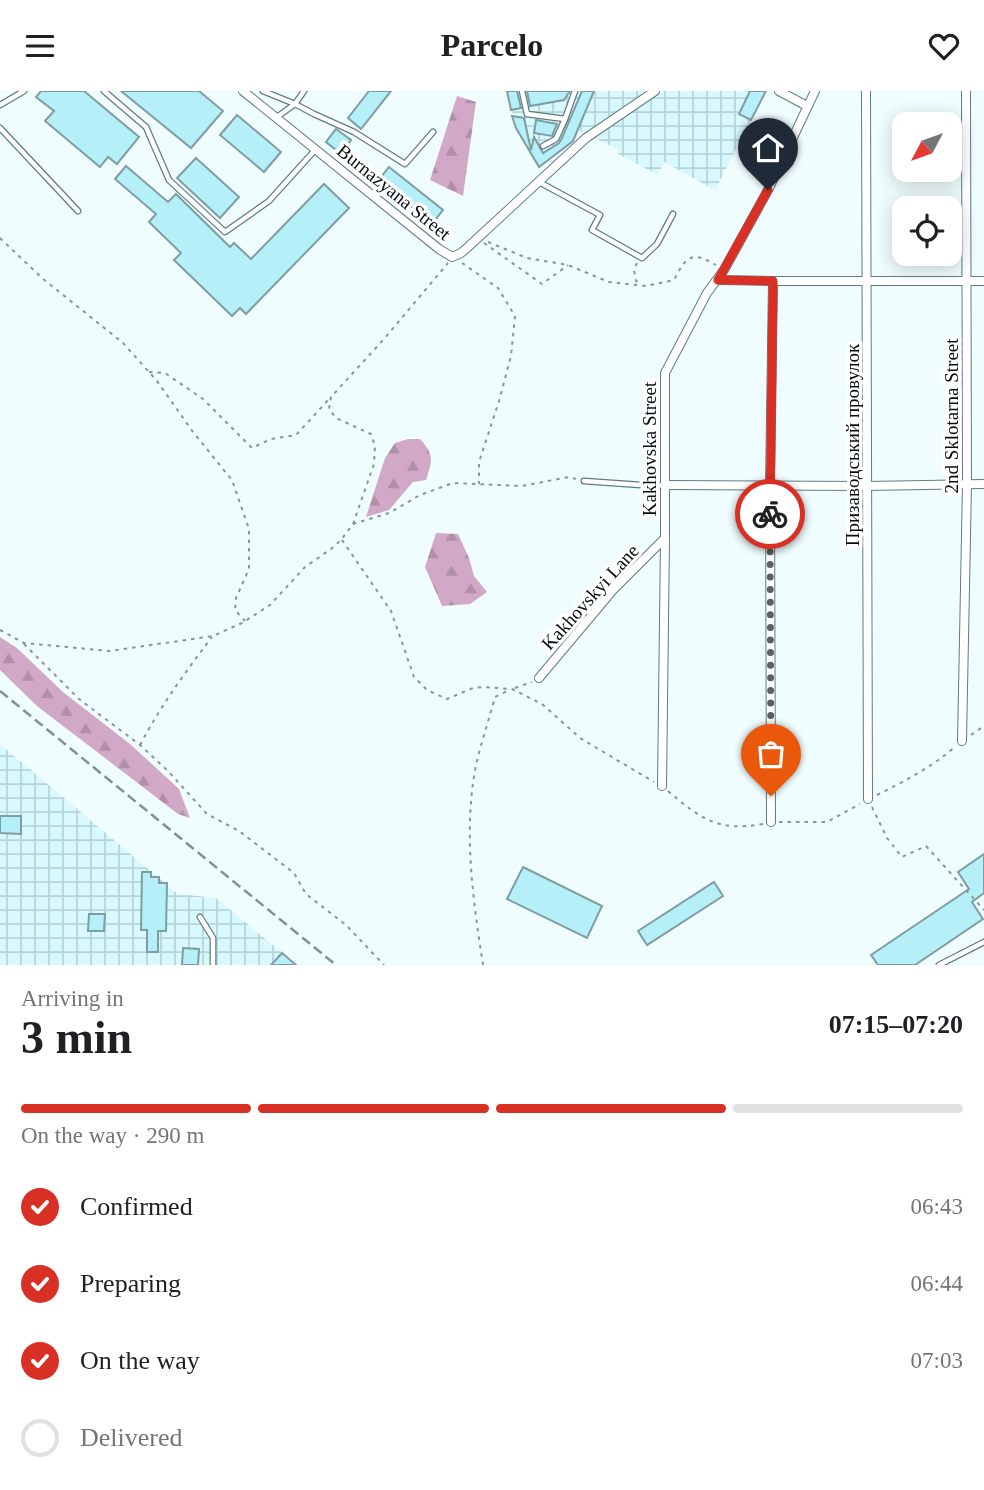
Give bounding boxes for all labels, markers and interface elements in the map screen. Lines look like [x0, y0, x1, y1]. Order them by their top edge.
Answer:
icon: menu [21, 27, 59, 65]
text: Parcelo [441, 27, 543, 63]
icon: heart [925, 27, 963, 65]
north arrow [892, 112, 962, 182]
map controls [892, 112, 962, 266]
pin [738, 118, 798, 190]
icon: home [749, 129, 787, 167]
street label: Burnazyana Street [333, 140, 455, 245]
button: locate [892, 196, 962, 266]
street label: 2nd Sklotarna Street [941, 338, 962, 494]
street label: Призаводський провулок [842, 343, 863, 546]
street label: Kakhovska Street [639, 381, 660, 516]
courier [735, 479, 805, 549]
icon: bike [751, 495, 789, 533]
street label: Kakhovskyi Lane [537, 540, 643, 654]
pin [741, 724, 801, 796]
icon: bag [752, 735, 790, 773]
text: Arriving in [21, 986, 124, 1011]
text: 07:15–07:20 [829, 1010, 963, 1039]
text: 3 min [21, 1012, 132, 1063]
text: On the way · 290 m [21, 1123, 204, 1148]
icon: check [21, 1188, 59, 1226]
text: Confirmed [80, 1192, 193, 1221]
text: 06:43 [911, 1194, 963, 1219]
icon: check [21, 1265, 59, 1303]
text: Preparing [80, 1269, 181, 1298]
text: 06:44 [911, 1271, 963, 1296]
icon: check [21, 1342, 59, 1380]
text: On the way [80, 1346, 200, 1375]
text: 07:03 [911, 1348, 963, 1373]
text: Delivered [80, 1423, 183, 1452]

